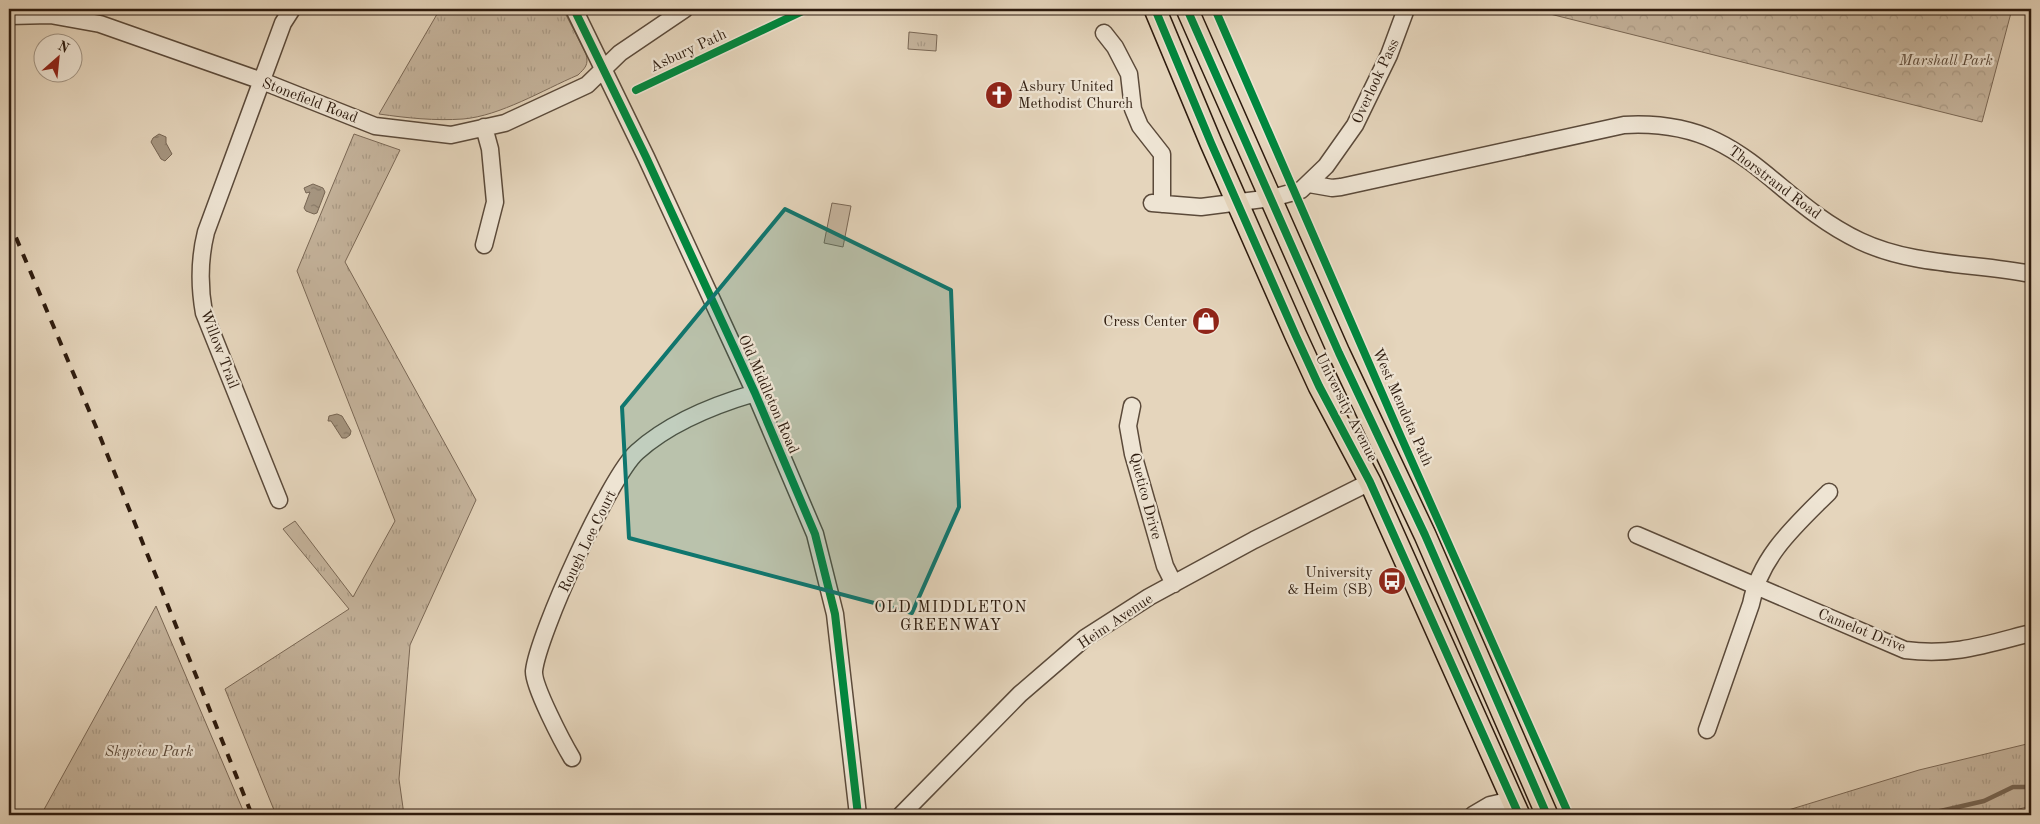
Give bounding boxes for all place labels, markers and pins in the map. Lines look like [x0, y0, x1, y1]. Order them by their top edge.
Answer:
church icon: Asbury United Methodist Church [984, 80, 1014, 110]
place label: Asbury United Methodist Church [1018, 80, 1133, 112]
shop icon: Cress Center [1191, 306, 1221, 336]
place label: Cress Center [1103, 315, 1187, 330]
place label: University & Heim (SB) [1287, 566, 1373, 598]
bus stop icon: University & Heim (SB) [1377, 566, 1407, 596]

